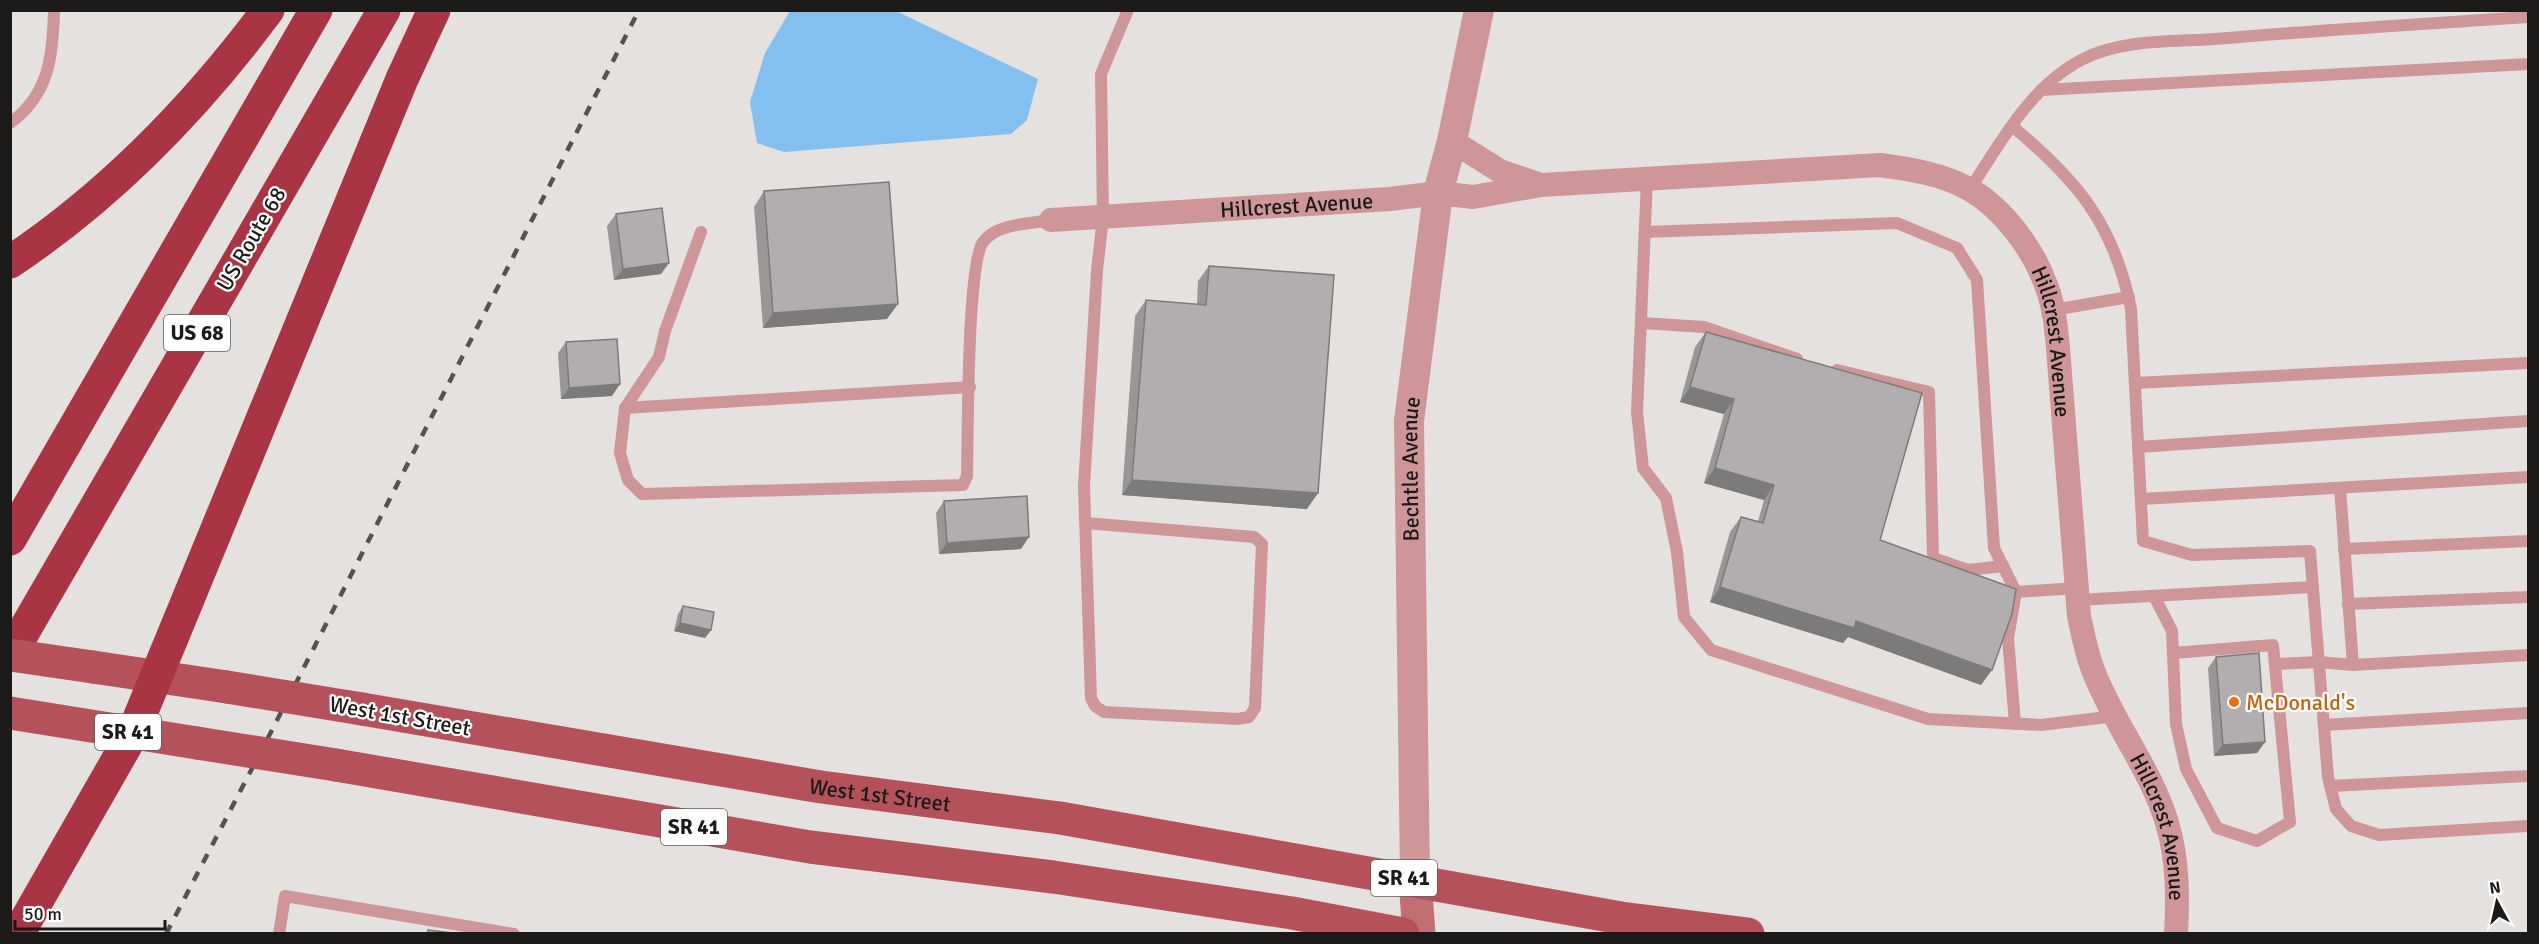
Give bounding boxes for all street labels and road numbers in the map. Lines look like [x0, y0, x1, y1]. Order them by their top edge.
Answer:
street label: US Route 68 [210, 182, 292, 296]
street label: Hillcrest Avenue [1219, 187, 1374, 223]
street label: Hillcrest Avenue [2026, 261, 2077, 418]
road number: US 68 [164, 315, 230, 351]
street label: Bechtle Avenue [1395, 395, 1426, 542]
street label: West 1st Street [328, 690, 473, 742]
road number: SR 41 [95, 714, 161, 750]
street label: Hillcrest Avenue [2125, 748, 2191, 901]
street label: West 1st Street [807, 772, 953, 817]
road number: SR 41 [661, 809, 727, 845]
road number: SR 41 [1371, 860, 1437, 896]

